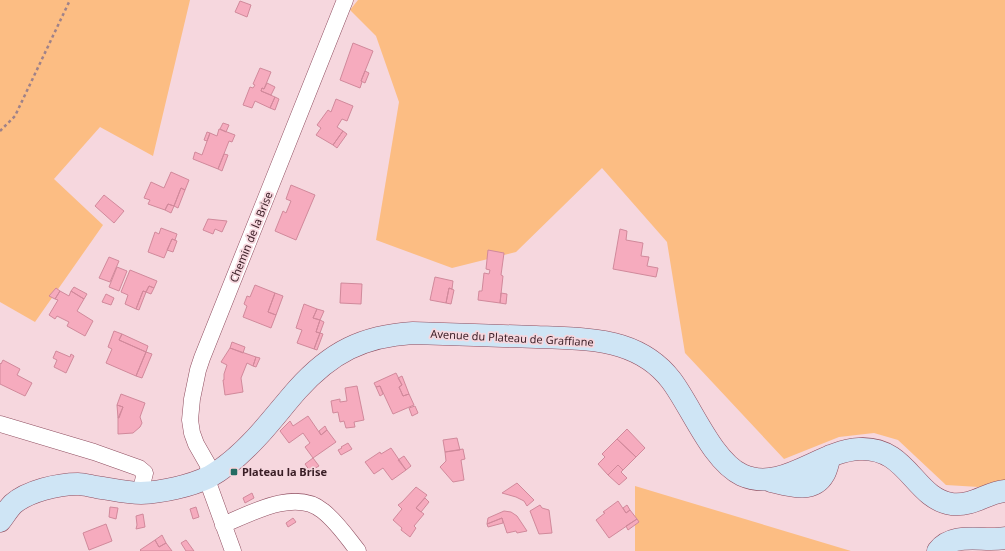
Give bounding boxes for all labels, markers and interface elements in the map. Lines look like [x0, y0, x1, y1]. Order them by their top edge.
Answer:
street label: Chemin de la Brise [226, 189, 276, 284]
street label: Avenue du Plateau de Graffiane [430, 326, 594, 349]
place label: Plateau la Brise [242, 464, 327, 479]
marker: Plateau la Brise [229, 467, 239, 477]

